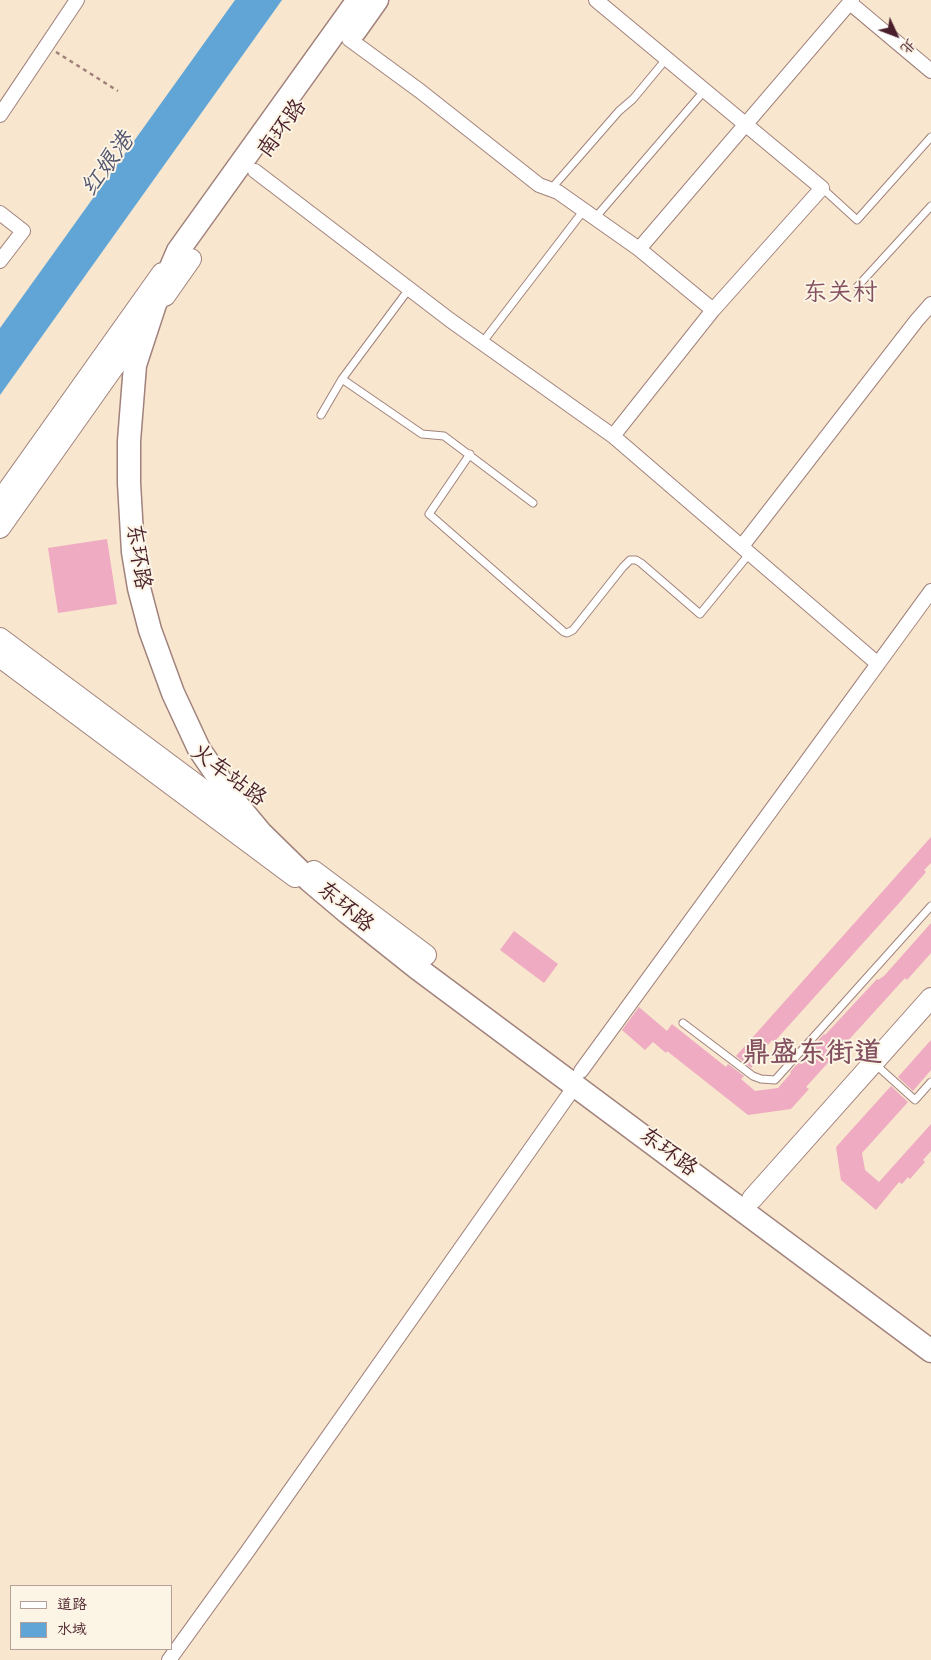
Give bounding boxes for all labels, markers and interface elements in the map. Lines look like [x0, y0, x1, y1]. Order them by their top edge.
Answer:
north arrow [871, 10, 921, 60]
text: 北 [895, 33, 920, 58]
street label: 南环路 [254, 96, 314, 164]
water label: 红娘港 [77, 128, 143, 204]
district label: 东关村 [803, 281, 877, 311]
street label: 东环路 [118, 522, 154, 592]
street label: 火车站路 [184, 740, 270, 814]
street label: 东环路 [310, 878, 378, 940]
district label: 鼎盛东街道 [742, 1039, 882, 1073]
street label: 东环路 [633, 1124, 701, 1184]
legend [10, 1585, 172, 1650]
text: 道路 [57, 1594, 87, 1616]
text: 水域 [57, 1619, 87, 1641]

